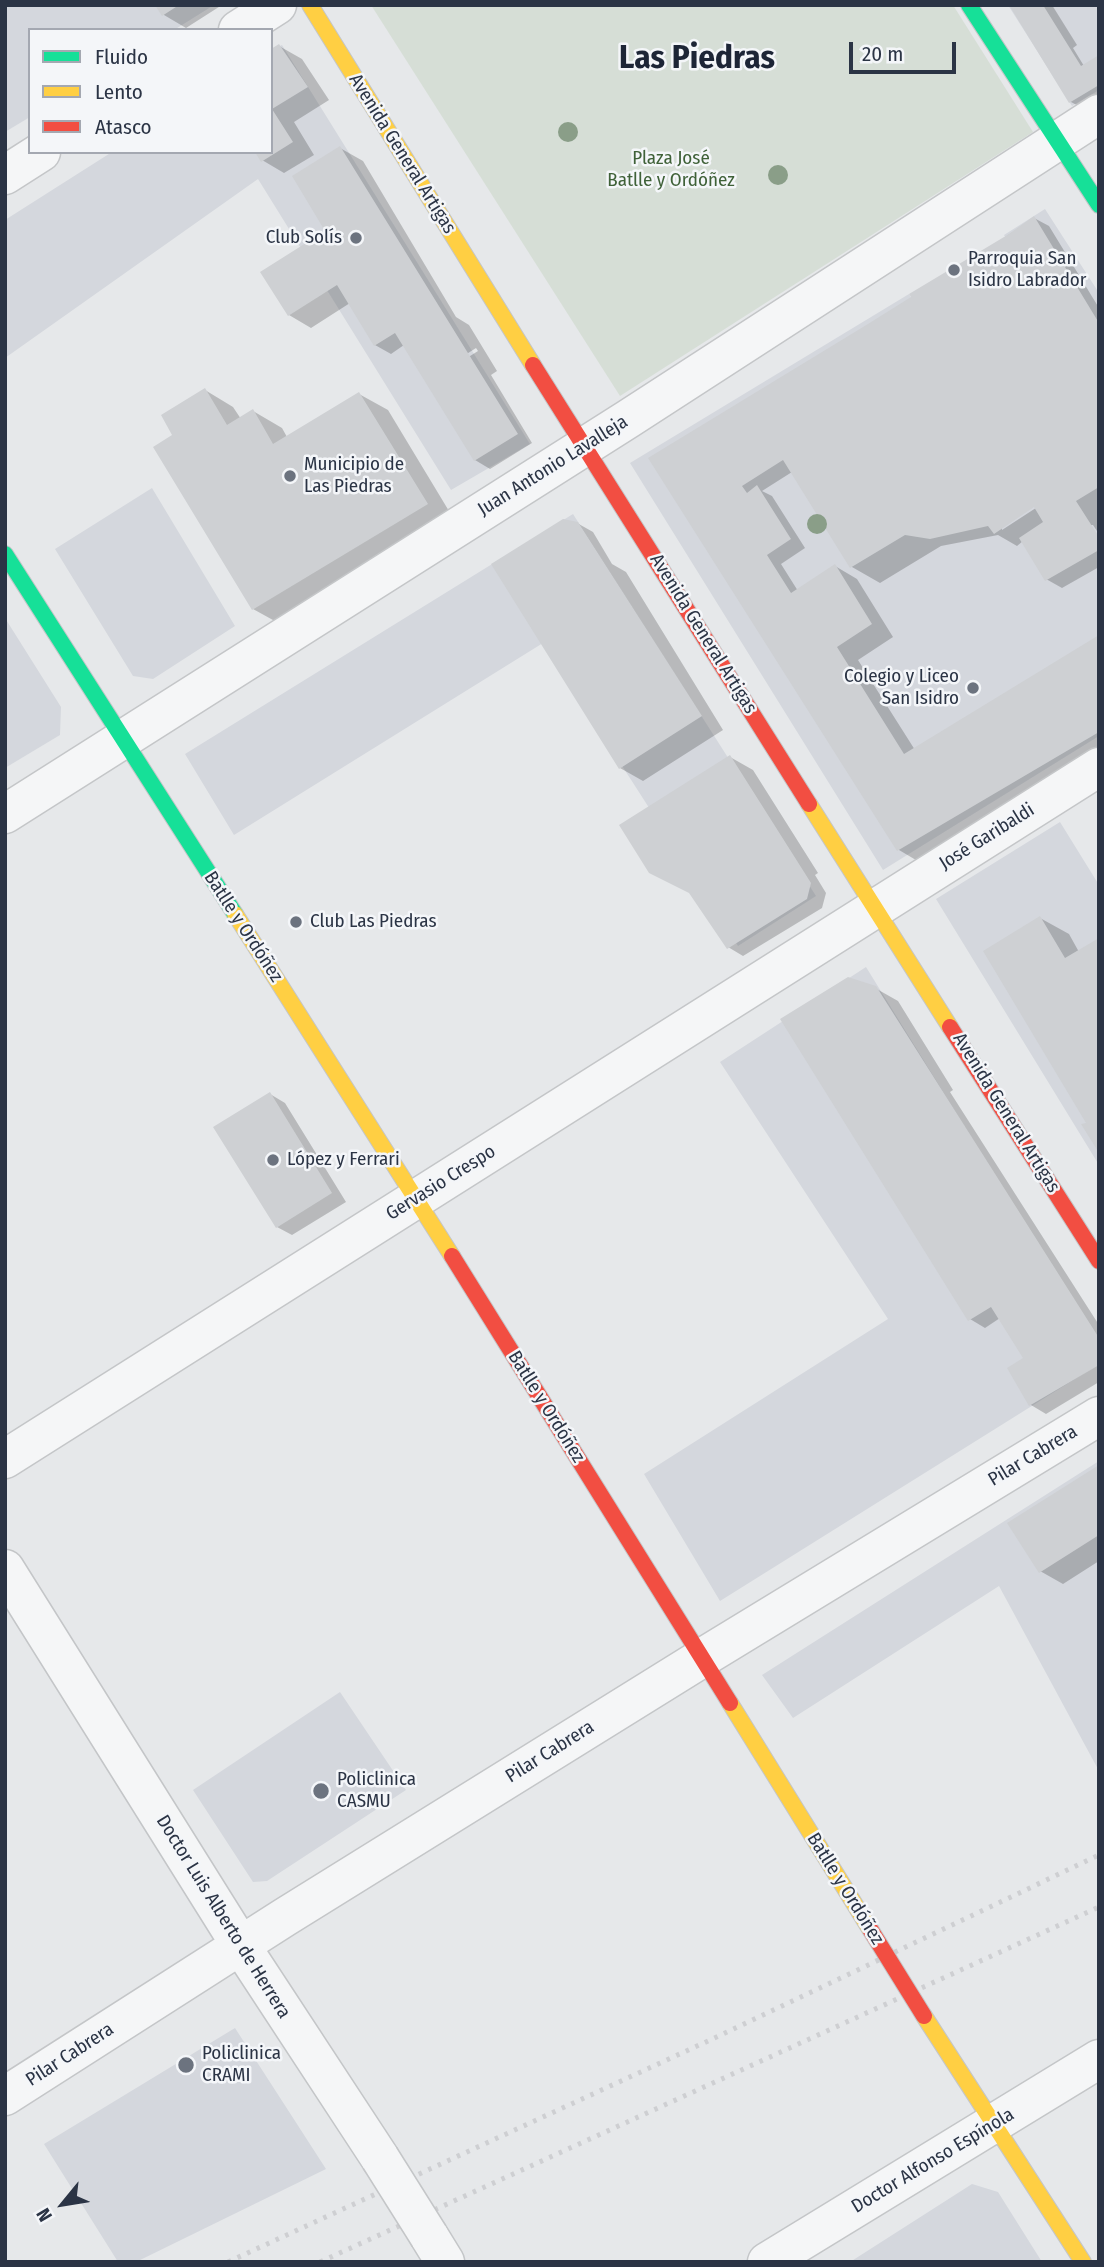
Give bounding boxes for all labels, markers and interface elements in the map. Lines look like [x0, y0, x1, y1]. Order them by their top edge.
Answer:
legend [28, 28, 273, 154]
scale bar [852, 28, 959, 72]
district label: Las Piedras [619, 39, 775, 79]
text: 20 m [862, 41, 903, 67]
text: Fluido [95, 44, 148, 70]
street label: Avenida General Artigas [343, 70, 461, 238]
text: Lento [95, 79, 143, 105]
text: Atasco [95, 114, 152, 140]
park label: Plaza José Batlle y Ordóñez [607, 148, 735, 192]
place label: Club Solís [266, 227, 342, 249]
marker: Club Solís [348, 230, 364, 246]
place label: Parroquia San Isidro Labrador [968, 248, 1086, 292]
marker: Parroquia San Isidro Labrador [946, 262, 962, 278]
street label: Juan Antonio Lavalleja [474, 411, 632, 521]
place label: Municipio de Las Piedras [304, 454, 404, 498]
marker: Municipio de Las Piedras [282, 468, 298, 484]
street label: Avenida General Artigas [644, 550, 762, 718]
place label: Colegio y Liceo San Isidro [844, 666, 959, 710]
marker: Colegio y Liceo San Isidro [965, 680, 981, 696]
street label: José Garibaldi [935, 799, 1039, 875]
street label: Batlle y Ordóñez [199, 867, 287, 987]
place label: Club Las Piedras [310, 911, 437, 933]
marker: Club Las Piedras [288, 914, 304, 930]
street label: Avenida General Artigas [947, 1029, 1065, 1197]
street label: Gervasio Crespo [382, 1140, 500, 1226]
place label: López y Ferrari [287, 1149, 400, 1171]
marker: López y Ferrari [265, 1152, 281, 1168]
street label: Batlle y Ordóñez [503, 1347, 589, 1467]
street label: Pilar Cabrera [984, 1421, 1082, 1491]
street label: Pilar Cabrera [502, 1716, 598, 1788]
place label: Policlinica CASMU [337, 1769, 416, 1813]
marker: Policlinica CASMU [311, 1781, 331, 1801]
street label: Doctor Luis Alberto de Herrera [151, 1811, 295, 2023]
street label: Batlle y Ordóñez [802, 1829, 888, 1949]
street label: Pilar Cabrera [22, 2018, 118, 2092]
place label: Policlinica CRAMI [202, 2043, 281, 2087]
marker: Policlinica CRAMI [176, 2055, 196, 2075]
street label: Doctor Alfonso Espínola [848, 2103, 1018, 2219]
north arrow [28, 2169, 98, 2239]
text: N [32, 2204, 57, 2225]

